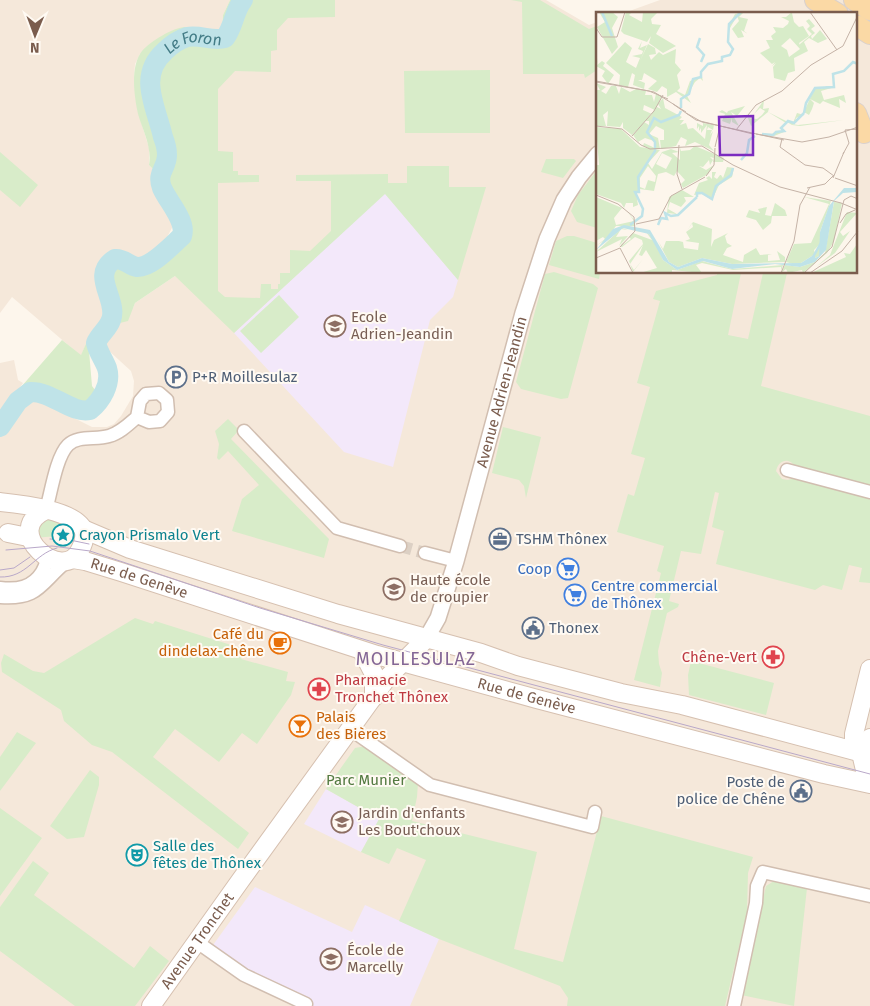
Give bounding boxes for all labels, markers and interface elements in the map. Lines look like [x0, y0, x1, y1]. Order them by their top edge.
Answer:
north arrow [10, 10, 60, 60]
inset map [596, 12, 858, 274]
water label: Le Foron [160, 27, 222, 58]
text: N [30, 39, 40, 56]
place label: Ecole Adrien-Jeandin [351, 308, 453, 343]
school or university icon: Ecole Adrien-Jeandin [323, 314, 347, 338]
street label: Avenue Adrien-Jeandin [473, 314, 531, 470]
parking icon: P+R Moillesulaz [164, 365, 188, 389]
place label: P+R Moillesulaz [192, 368, 298, 386]
place icon: Crayon Prismalo Vert [51, 523, 75, 547]
place label: Crayon Prismalo Vert [79, 526, 221, 544]
office icon: TSHM Thônex [488, 527, 512, 551]
place label: TSHM Thônex [516, 530, 608, 548]
street label: Rue de Genève [88, 554, 190, 602]
supermarket icon: Coop [556, 557, 580, 581]
place label: Coop [517, 560, 552, 578]
place label: Haute école de croupier [410, 571, 491, 606]
school or university icon: Haute école de croupier [382, 577, 406, 601]
place label: Centre commercial de Thônex [591, 577, 718, 612]
supermarket icon: Centre commercial de Thônex [563, 583, 587, 607]
public building icon: Thonex [521, 616, 545, 640]
place label: Thonex [549, 619, 599, 637]
place label: Café du dindelax-chêne [158, 625, 264, 660]
cafe icon: Café du dindelax-chêne [268, 631, 292, 655]
pharmacy icon: Chêne-Vert [761, 645, 785, 669]
district label: MOILLESULAZ [356, 648, 476, 670]
place label: Chêne-Vert [682, 648, 758, 666]
place label: Pharmacie Tronchet Thônex [335, 671, 449, 706]
street label: Rue de Genève [475, 674, 578, 718]
pharmacy icon: Pharmacie Tronchet Thônex [307, 677, 331, 701]
place label: Palais des Bières [316, 708, 386, 743]
bar icon: Palais des Bières [288, 714, 312, 738]
park label: Parc Munier [326, 771, 406, 789]
place label: Poste de police de Chêne [676, 773, 785, 808]
public building icon: Poste de police de Chêne [789, 779, 813, 803]
place label: Jardin d'enfants Les Bout'choux [358, 804, 465, 839]
school or university icon: Jardin d'enfants Les Bout'choux [330, 810, 354, 834]
place label: Salle des fêtes de Thônex [153, 837, 262, 872]
theatre icon: Salle des fêtes de Thônex [125, 843, 149, 867]
street label: Avenue Tronchet [157, 889, 238, 992]
place label: École de Marcelly [347, 941, 404, 976]
school or university icon: École de Marcelly [319, 947, 343, 971]

